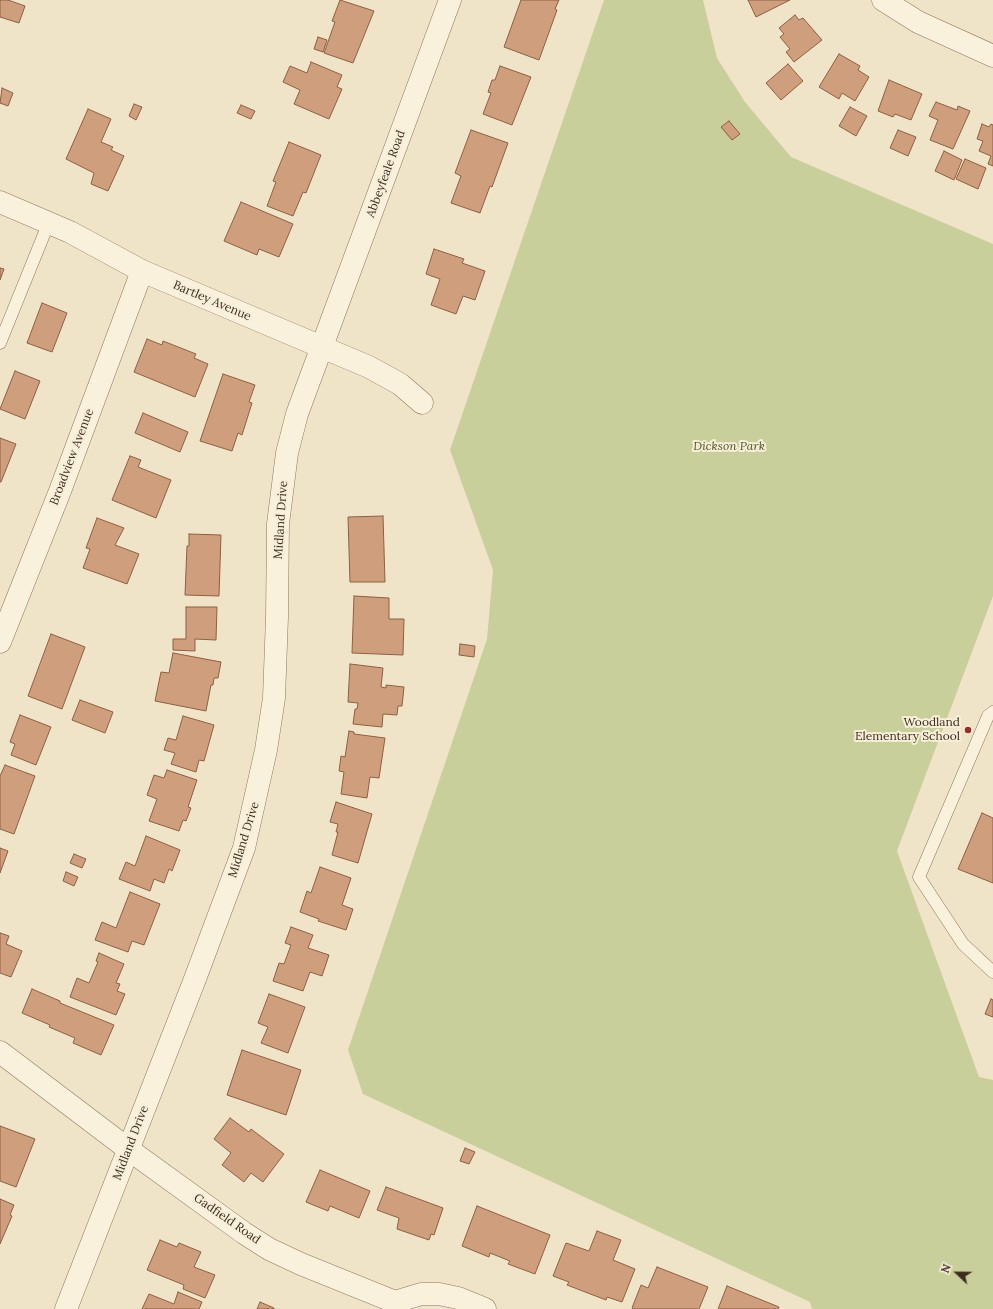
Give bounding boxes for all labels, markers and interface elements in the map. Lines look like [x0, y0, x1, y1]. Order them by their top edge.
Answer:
street label: Abbeyfeale Road [364, 128, 408, 220]
street label: Bartley Avenue [171, 278, 253, 324]
street label: Broadview Avenue [47, 407, 97, 507]
park label: Dickson Park [693, 440, 765, 454]
street label: Midland Drive [271, 480, 291, 560]
place label: Woodland Elementary School [855, 716, 960, 744]
marker: Woodland Elementary School [963, 725, 973, 735]
street label: Midland Drive [226, 800, 262, 880]
street label: Midland Drive [110, 1104, 152, 1182]
street label: Gadfield Road [191, 1191, 263, 1247]
north arrow [937, 1253, 977, 1293]
text: N [938, 1262, 954, 1275]

